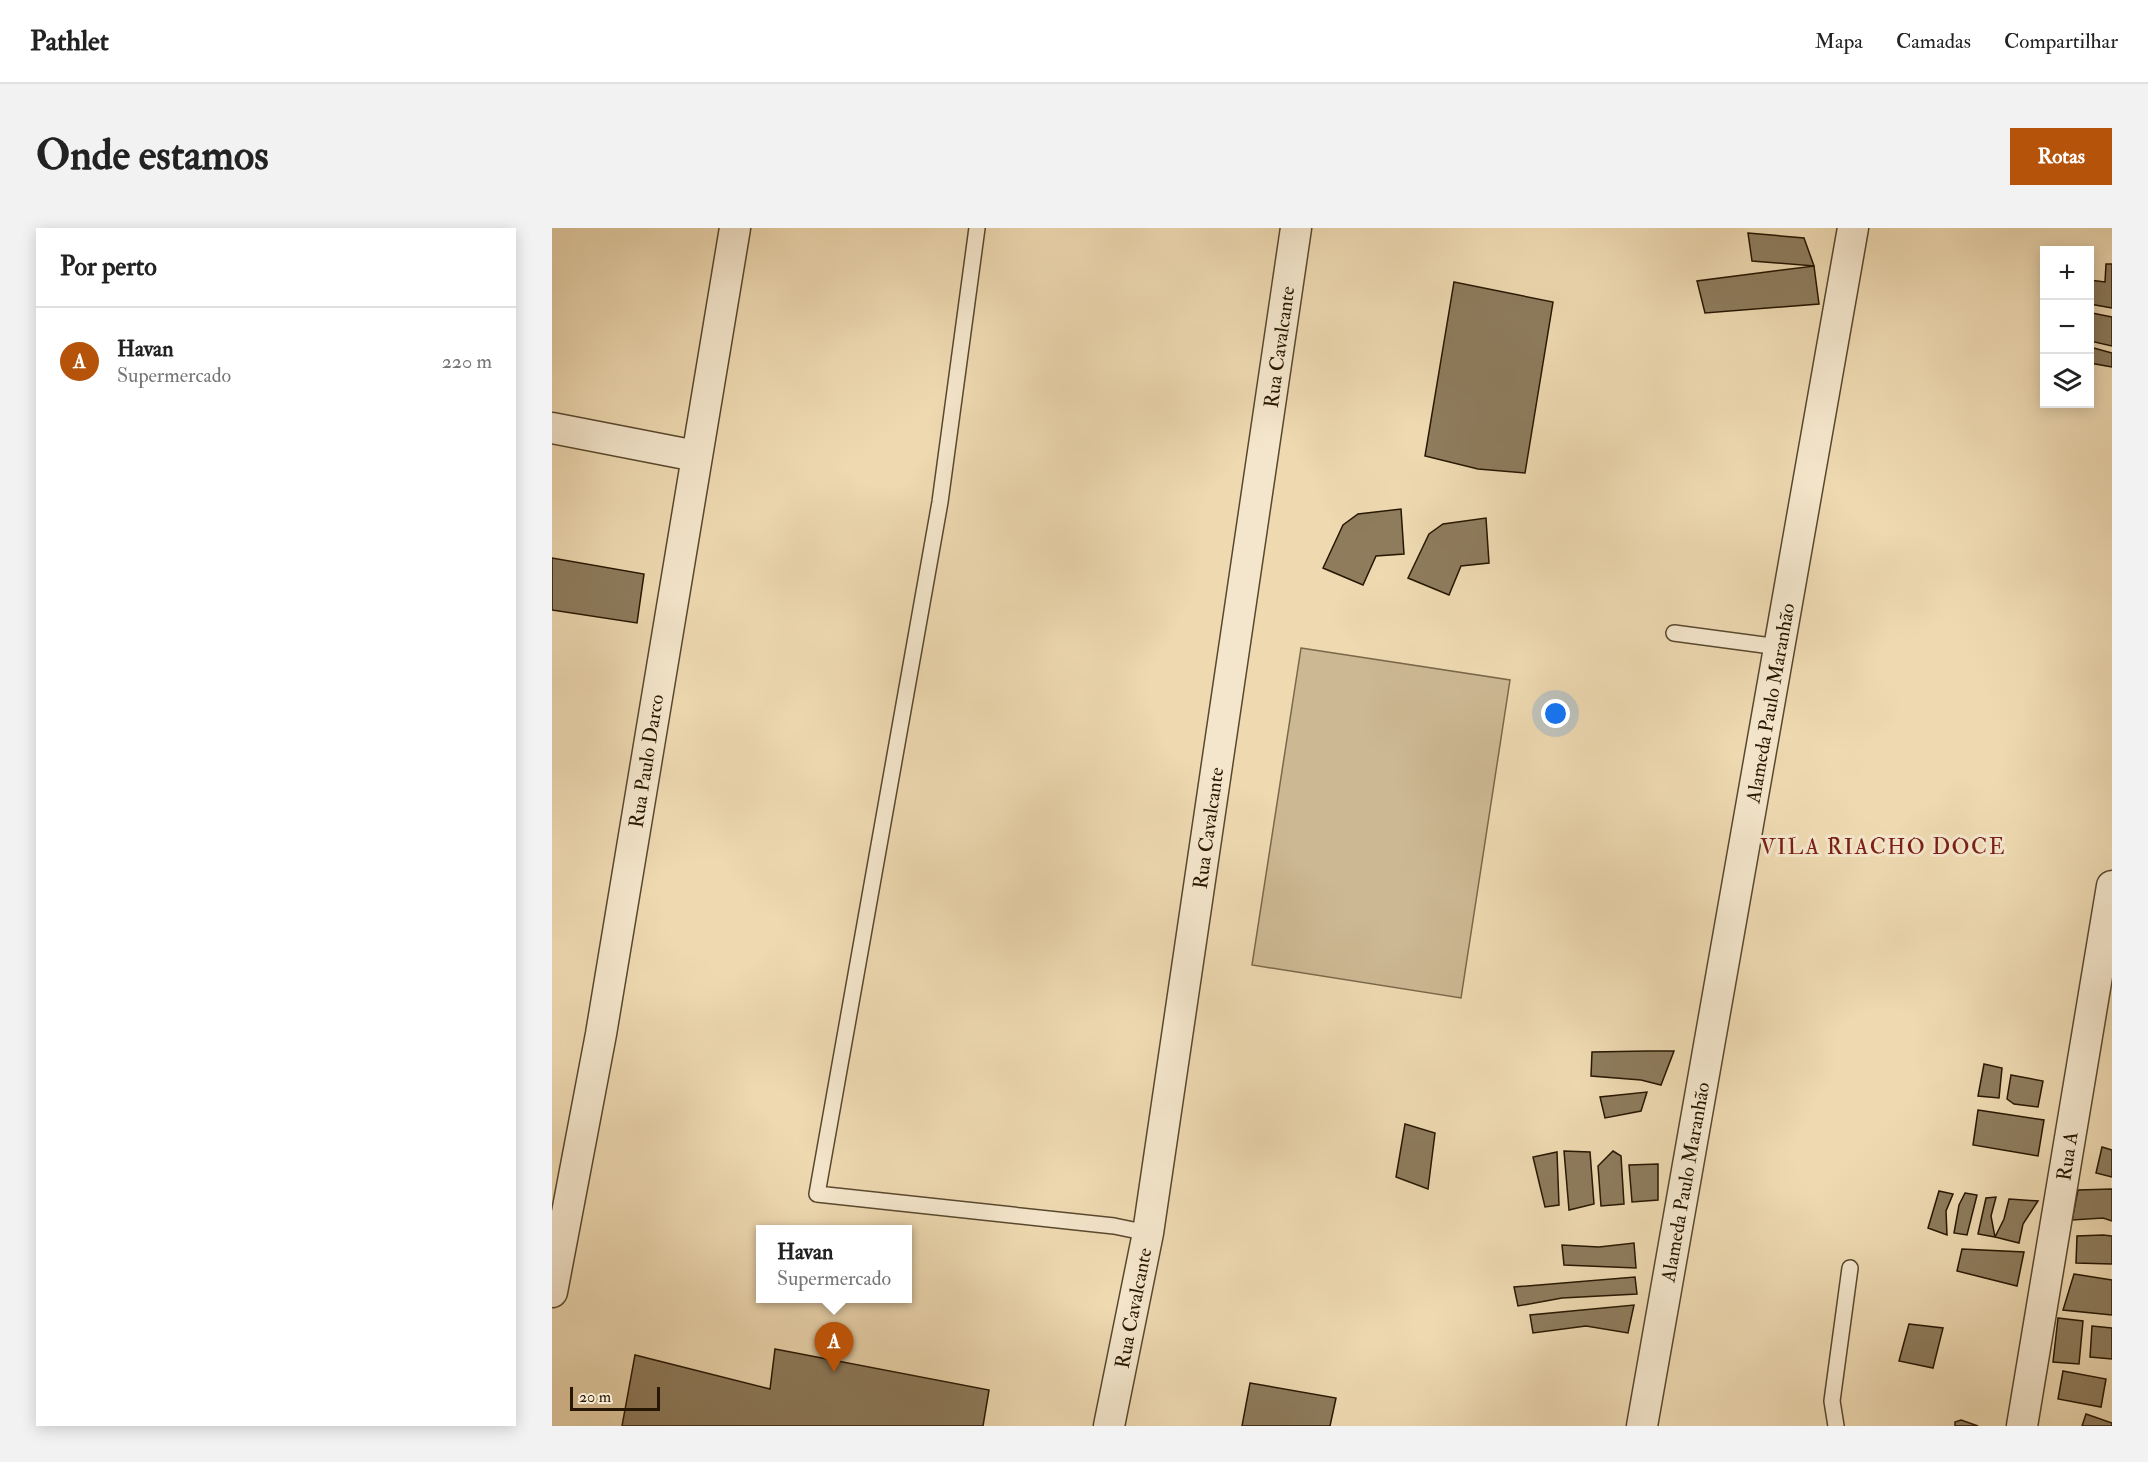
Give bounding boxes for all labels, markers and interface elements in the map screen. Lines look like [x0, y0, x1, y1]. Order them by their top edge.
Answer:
text: Pathlet [30, 24, 109, 59]
text: Mapa [1815, 28, 1863, 55]
text: Camadas [1896, 28, 1971, 55]
text: Compartilhar [2004, 28, 2118, 55]
button: Rotas [2010, 128, 2112, 185]
text: Onde estamos [36, 130, 269, 182]
map controls [2040, 246, 2094, 408]
button: + [2040, 246, 2094, 300]
text: Por perto [60, 251, 157, 283]
street label: Rua Cavalcante [1259, 285, 1300, 409]
button: − [2040, 300, 2094, 354]
text: Havan [117, 335, 174, 363]
text: A [73, 349, 86, 374]
text: 220 m [442, 349, 492, 374]
button: layers [2040, 354, 2094, 408]
text: Supermercado [117, 363, 231, 388]
street label: Alameda Paulo Maranhão [1740, 601, 1800, 806]
street label: Rua Paulo Darco [624, 692, 669, 830]
your location [1541, 699, 1570, 728]
street label: Rua Cavalcante [1188, 766, 1229, 890]
district label: VILA RIACHO DOCE [1760, 833, 2006, 861]
street label: Alameda Paulo Maranhão [1655, 1080, 1715, 1285]
street label: Rua A [2051, 1129, 2084, 1183]
popup [756, 1225, 912, 1303]
text: Havan [777, 1238, 833, 1266]
street label: Rua Cavalcante [1110, 1246, 1157, 1371]
text: Supermercado [777, 1266, 891, 1291]
pin: A [814, 1322, 854, 1372]
scale bar [570, 1384, 660, 1412]
text: 20 m [579, 1387, 611, 1407]

